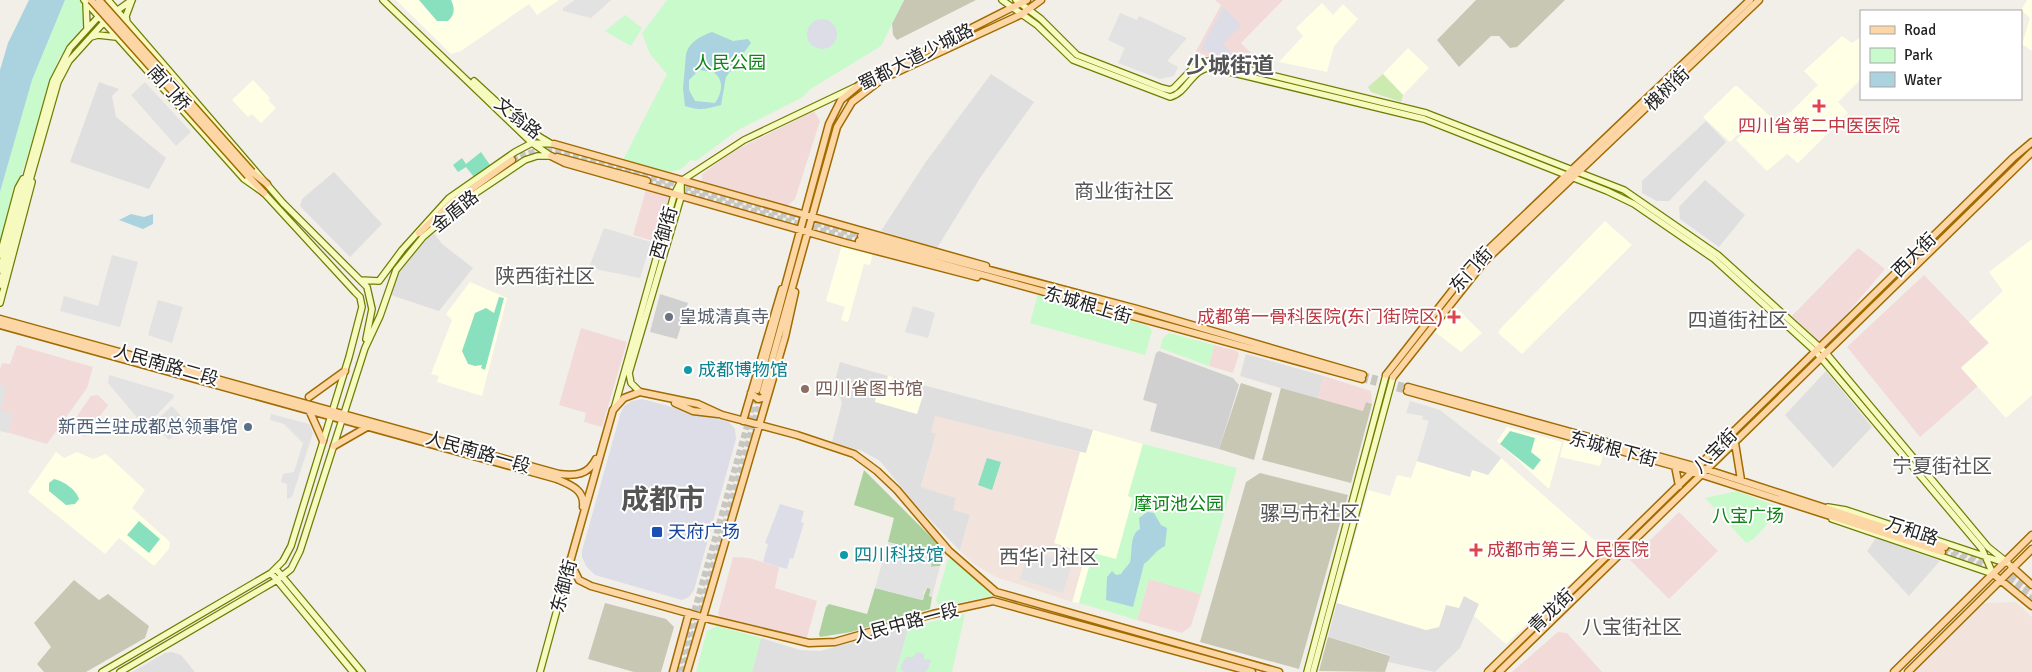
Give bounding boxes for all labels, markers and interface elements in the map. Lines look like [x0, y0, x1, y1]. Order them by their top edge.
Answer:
legend [1860, 10, 2022, 100]
street label: 蜀都大道少城路 [855, 19, 977, 95]
text: Road [1904, 21, 1936, 39]
text: Park [1904, 46, 1933, 64]
park label: 人民公园 [694, 52, 766, 74]
district label: 少城街道 [1186, 52, 1274, 79]
street label: 南门桥 [143, 61, 195, 115]
street label: 槐树街 [1640, 62, 1694, 116]
text: Water [1904, 71, 1942, 89]
street label: 文翁路 [490, 92, 546, 144]
marker: 四川省第二中医医院 [1812, 99, 1826, 113]
place label: 四川省第二中医医院 [1738, 115, 1900, 137]
district label: 商业街社区 [1074, 179, 1174, 204]
street label: 金盾路 [427, 185, 483, 237]
street label: 西御街 [646, 204, 682, 262]
street label: 西大街 [1887, 228, 1941, 282]
street label: 东门街 [1445, 243, 1497, 297]
district label: 陕西街社区 [495, 264, 595, 289]
street label: 东城根上街 [1042, 282, 1134, 328]
place label: 皇城清真寺 [679, 306, 769, 328]
place label: 成都第一骨科医院(东门街院区) [1197, 306, 1443, 328]
district label: 四道街社区 [1688, 308, 1788, 333]
marker: 成都第一骨科医院(东门街院区) [1447, 310, 1461, 324]
marker: 皇城清真寺 [663, 311, 675, 323]
street label: 人民南路二段 [111, 340, 221, 390]
place label: 成都博物馆 [698, 359, 788, 381]
marker: 成都博物馆 [682, 364, 694, 376]
place label: 四川省图书馆 [815, 378, 923, 400]
marker: 四川省图书馆 [799, 383, 811, 395]
place label: 新西兰驻成都总领事馆 [58, 416, 238, 438]
marker: 新西兰驻成都总领事馆 [242, 421, 254, 433]
street label: 八宝街 [1688, 424, 1742, 478]
street label: 人民南路一段 [423, 427, 533, 477]
street label: 东城根下街 [1567, 427, 1659, 471]
district label: 宁夏街社区 [1892, 454, 1992, 479]
district label: 成都市 [621, 483, 705, 517]
park label: 摩诃池公园 [1134, 493, 1224, 515]
district label: 骡马市社区 [1260, 501, 1360, 526]
park label: 八宝广场 [1712, 505, 1784, 527]
street label: 万和路 [1883, 512, 1941, 550]
place label: 天府广场 [668, 521, 740, 543]
marker: 天府广场 [650, 525, 664, 539]
place label: 成都市第三人民医院 [1487, 539, 1649, 561]
marker: 成都市第三人民医院 [1469, 543, 1483, 557]
place label: 四川科技馆 [854, 544, 944, 566]
district label: 西华门社区 [999, 545, 1099, 570]
marker: 四川科技馆 [838, 549, 850, 561]
street label: 东御街 [546, 557, 582, 615]
street label: 青龙街 [1524, 584, 1578, 638]
street label: 人民中路一段 [851, 598, 961, 648]
district label: 八宝街社区 [1582, 615, 1682, 640]

